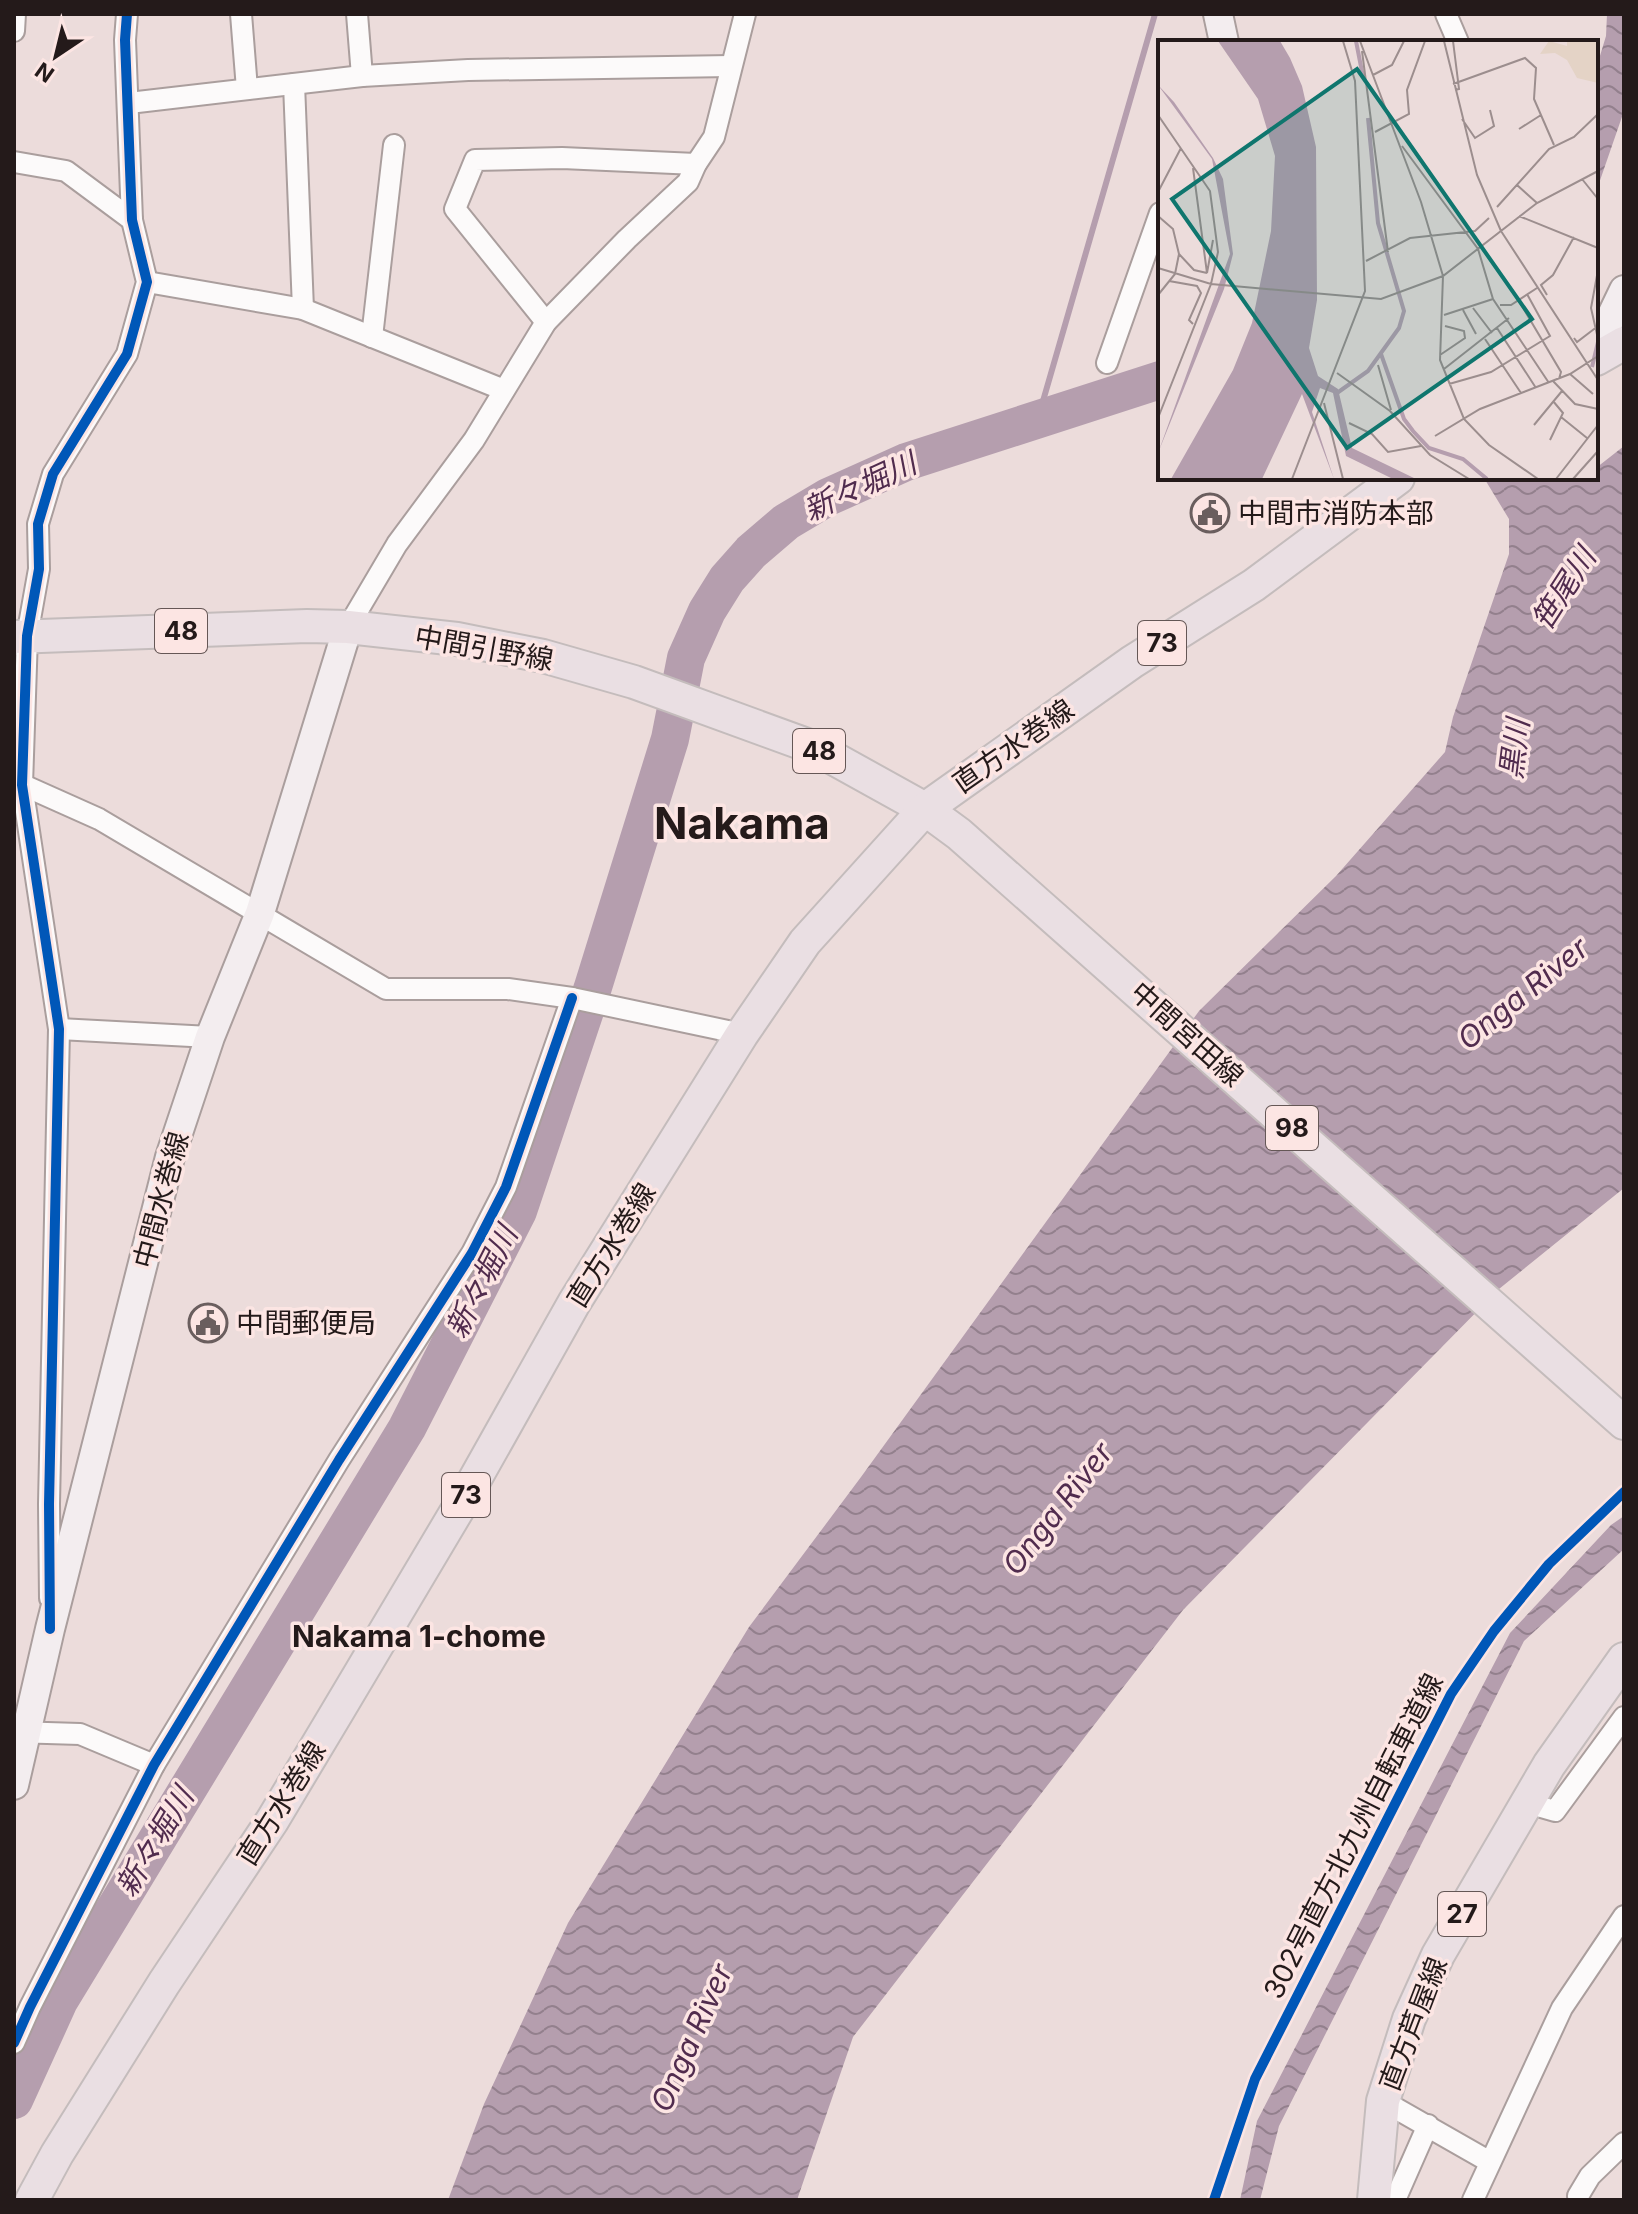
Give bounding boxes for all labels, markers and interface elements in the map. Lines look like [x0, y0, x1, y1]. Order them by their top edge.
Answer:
north arrow [16, 16, 96, 96]
inset map [1158, 40, 1598, 480]
text: N [30, 57, 59, 88]
water label: 新々堀川 [798, 443, 924, 528]
public building icon: 中間市消防本部 [1189, 492, 1231, 534]
place label: 中間市消防本部 [1238, 496, 1434, 530]
water label: 笹尾川 [1524, 538, 1604, 636]
road number: 48 [155, 609, 207, 653]
street label: 中間引野線 [412, 619, 556, 677]
road number: 73 [1138, 621, 1186, 665]
street label: 直方水巻線 [946, 692, 1080, 800]
water label: 黒川 [1492, 714, 1536, 781]
road number: 48 [793, 729, 845, 773]
district label: Nakama [654, 796, 830, 850]
water label: Onga River [1450, 929, 1595, 1057]
street label: 中間宮田線 [1124, 975, 1250, 1093]
road number: 98 [1266, 1106, 1318, 1150]
street label: 中間水巻線 [126, 1128, 196, 1272]
street label: 直方水巻線 [559, 1177, 663, 1313]
water label: 新々堀川 [438, 1217, 526, 1343]
public building icon: 中間郵便局 [187, 1302, 229, 1344]
place label: 中間郵便局 [236, 1306, 376, 1340]
water label: Onga River [995, 1435, 1120, 1581]
road number: 73 [442, 1473, 490, 1517]
district label: Nakama 1-chome [292, 1618, 546, 1654]
street label: 302号直方北九州自転車道線 [1256, 1668, 1450, 2004]
street label: 直方水巻線 [229, 1735, 333, 1871]
water label: 新々堀川 [108, 1778, 202, 1902]
road number: 27 [1438, 1892, 1486, 1936]
street label: 直方芦屋線 [1372, 1953, 1454, 2095]
water label: Onga River [643, 1958, 740, 2117]

